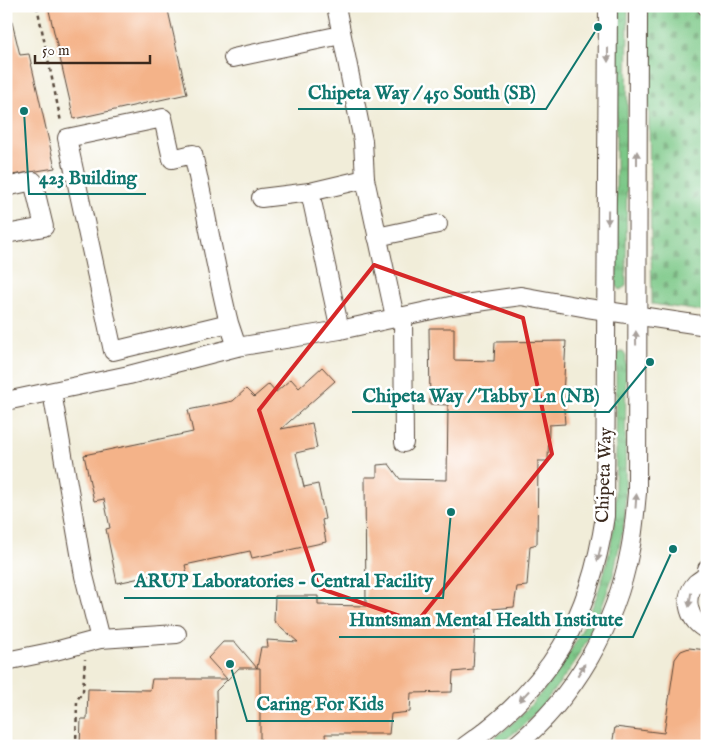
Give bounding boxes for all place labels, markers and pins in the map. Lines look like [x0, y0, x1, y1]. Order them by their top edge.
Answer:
callout: Chipeta Way / 450 South (SB) [298, 75, 546, 109]
callout: 423 Building [29, 160, 146, 194]
callout: Chipeta Way / Tabby Ln (NB) [352, 378, 609, 412]
callout: ARUP Laboratories - Central Facility [124, 564, 443, 598]
callout: Huntsman Mental Health Institute [339, 603, 633, 637]
callout: Caring For Kids [247, 687, 394, 721]

